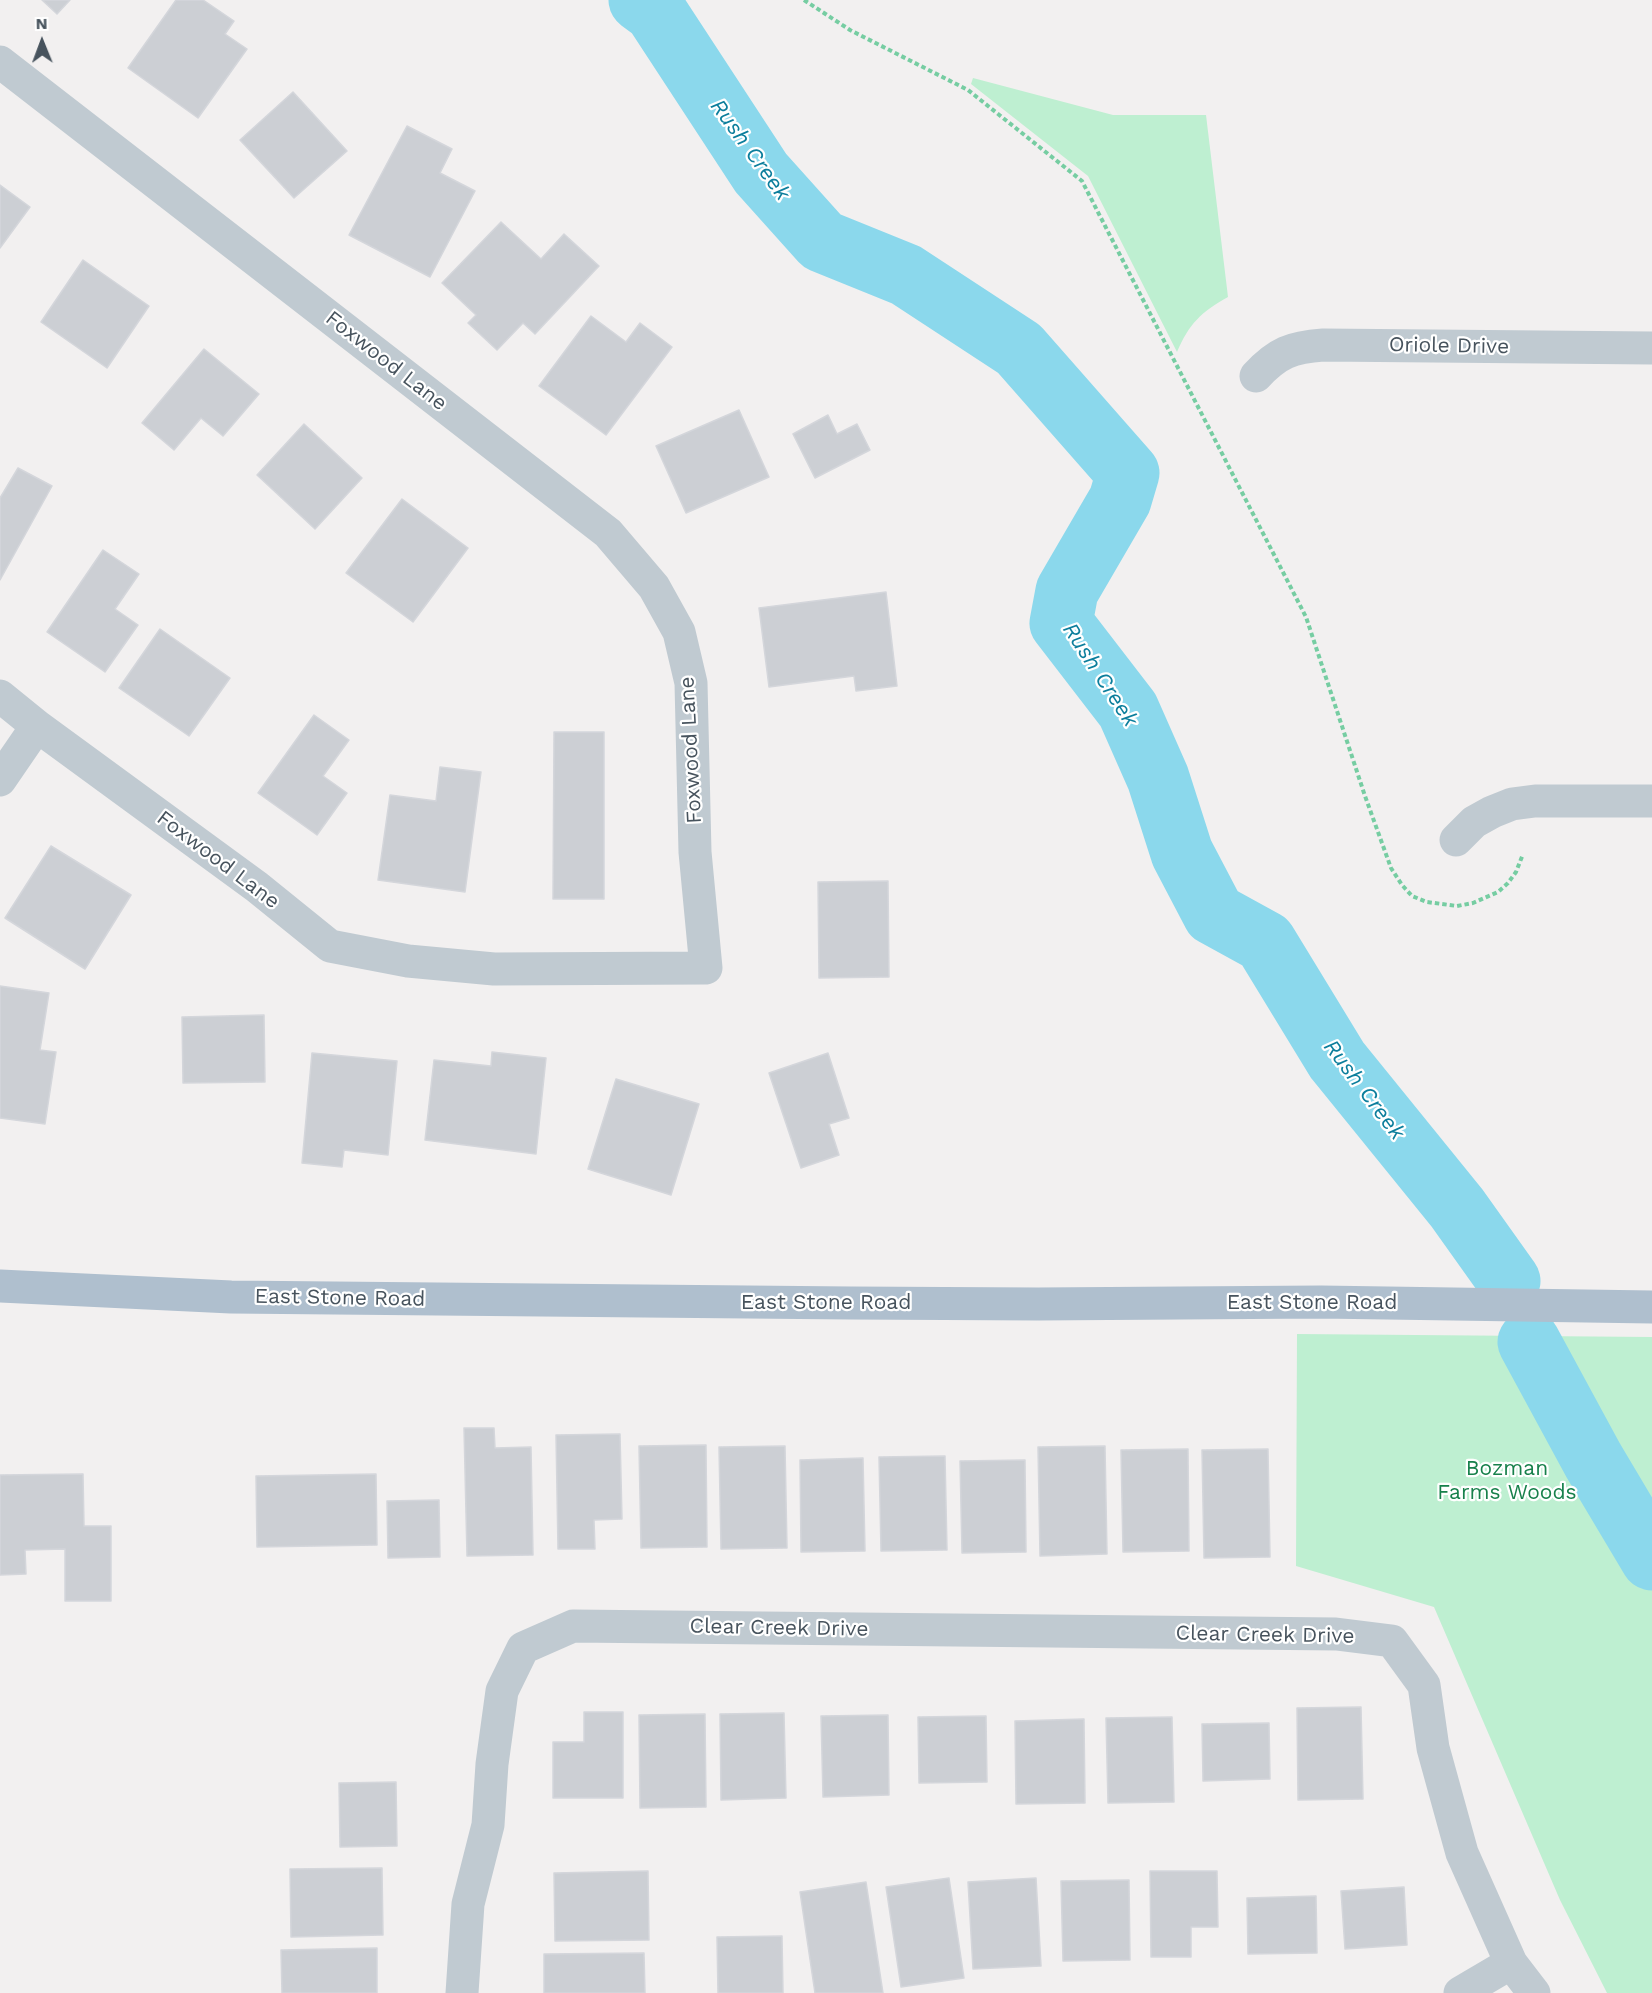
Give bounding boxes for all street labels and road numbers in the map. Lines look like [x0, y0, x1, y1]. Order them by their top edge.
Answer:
street label: Foxwood Lane [320, 306, 452, 416]
street label: Oriole Drive [1389, 332, 1509, 360]
street label: Foxwood Lane [675, 676, 707, 824]
street label: Foxwood Lane [152, 806, 284, 914]
street label: East Stone Road [254, 1284, 426, 1312]
street label: East Stone Road [741, 1290, 911, 1316]
street label: East Stone Road [1227, 1290, 1397, 1316]
street label: Clear Creek Drive [689, 1614, 869, 1642]
street label: Clear Creek Drive [1175, 1621, 1355, 1649]

